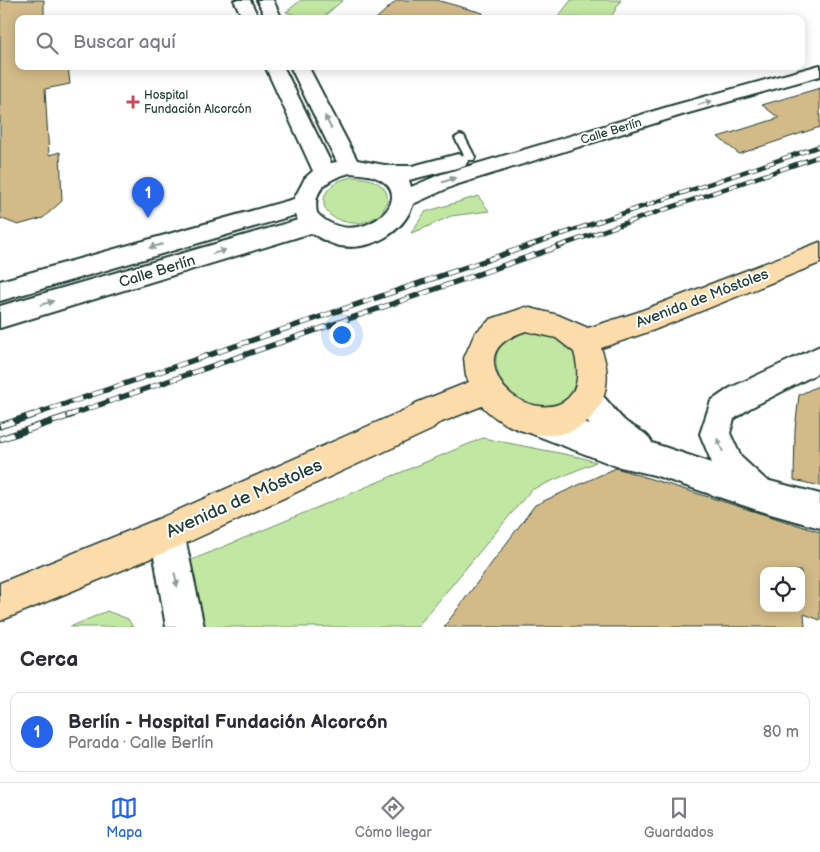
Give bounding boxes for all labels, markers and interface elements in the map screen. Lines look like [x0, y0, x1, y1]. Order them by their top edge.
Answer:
search box [15, 15, 805, 70]
icon: search [33, 29, 61, 57]
text: Buscar aquí [73, 31, 176, 54]
place label: Hospital Fundación Alcorcón [144, 88, 252, 117]
marker: Hospital Fundación Alcorcón [126, 95, 140, 109]
one-way arrow [698, 98, 713, 106]
one-way arrow [324, 115, 332, 130]
street label: Calle Berlín [579, 115, 644, 148]
one-way arrow [442, 176, 457, 184]
pin: 1 [132, 177, 164, 218]
one-way arrow [148, 243, 163, 251]
one-way arrow [212, 248, 227, 256]
street label: Calle Berlín [117, 251, 198, 292]
street label: Avenida de Móstoles [633, 264, 772, 333]
one-way arrow [39, 299, 54, 307]
your location [329, 322, 355, 348]
one-way arrow [715, 438, 723, 452]
street label: Avenida de Móstoles [163, 455, 326, 542]
map controls [760, 567, 805, 612]
button: locate [760, 567, 805, 612]
one-way arrow [173, 572, 181, 588]
text: Cerca [20, 647, 78, 672]
text: Berlín - Hospital Fundación Alcorcón [68, 711, 388, 734]
text: 1 [34, 723, 40, 742]
text: 80 m [763, 723, 799, 742]
text: Parada · Calle Berlín [68, 734, 214, 753]
tab: Mapa [106, 794, 142, 841]
tab: Cómo llegar [355, 794, 431, 841]
tab: Guardados [644, 794, 714, 841]

